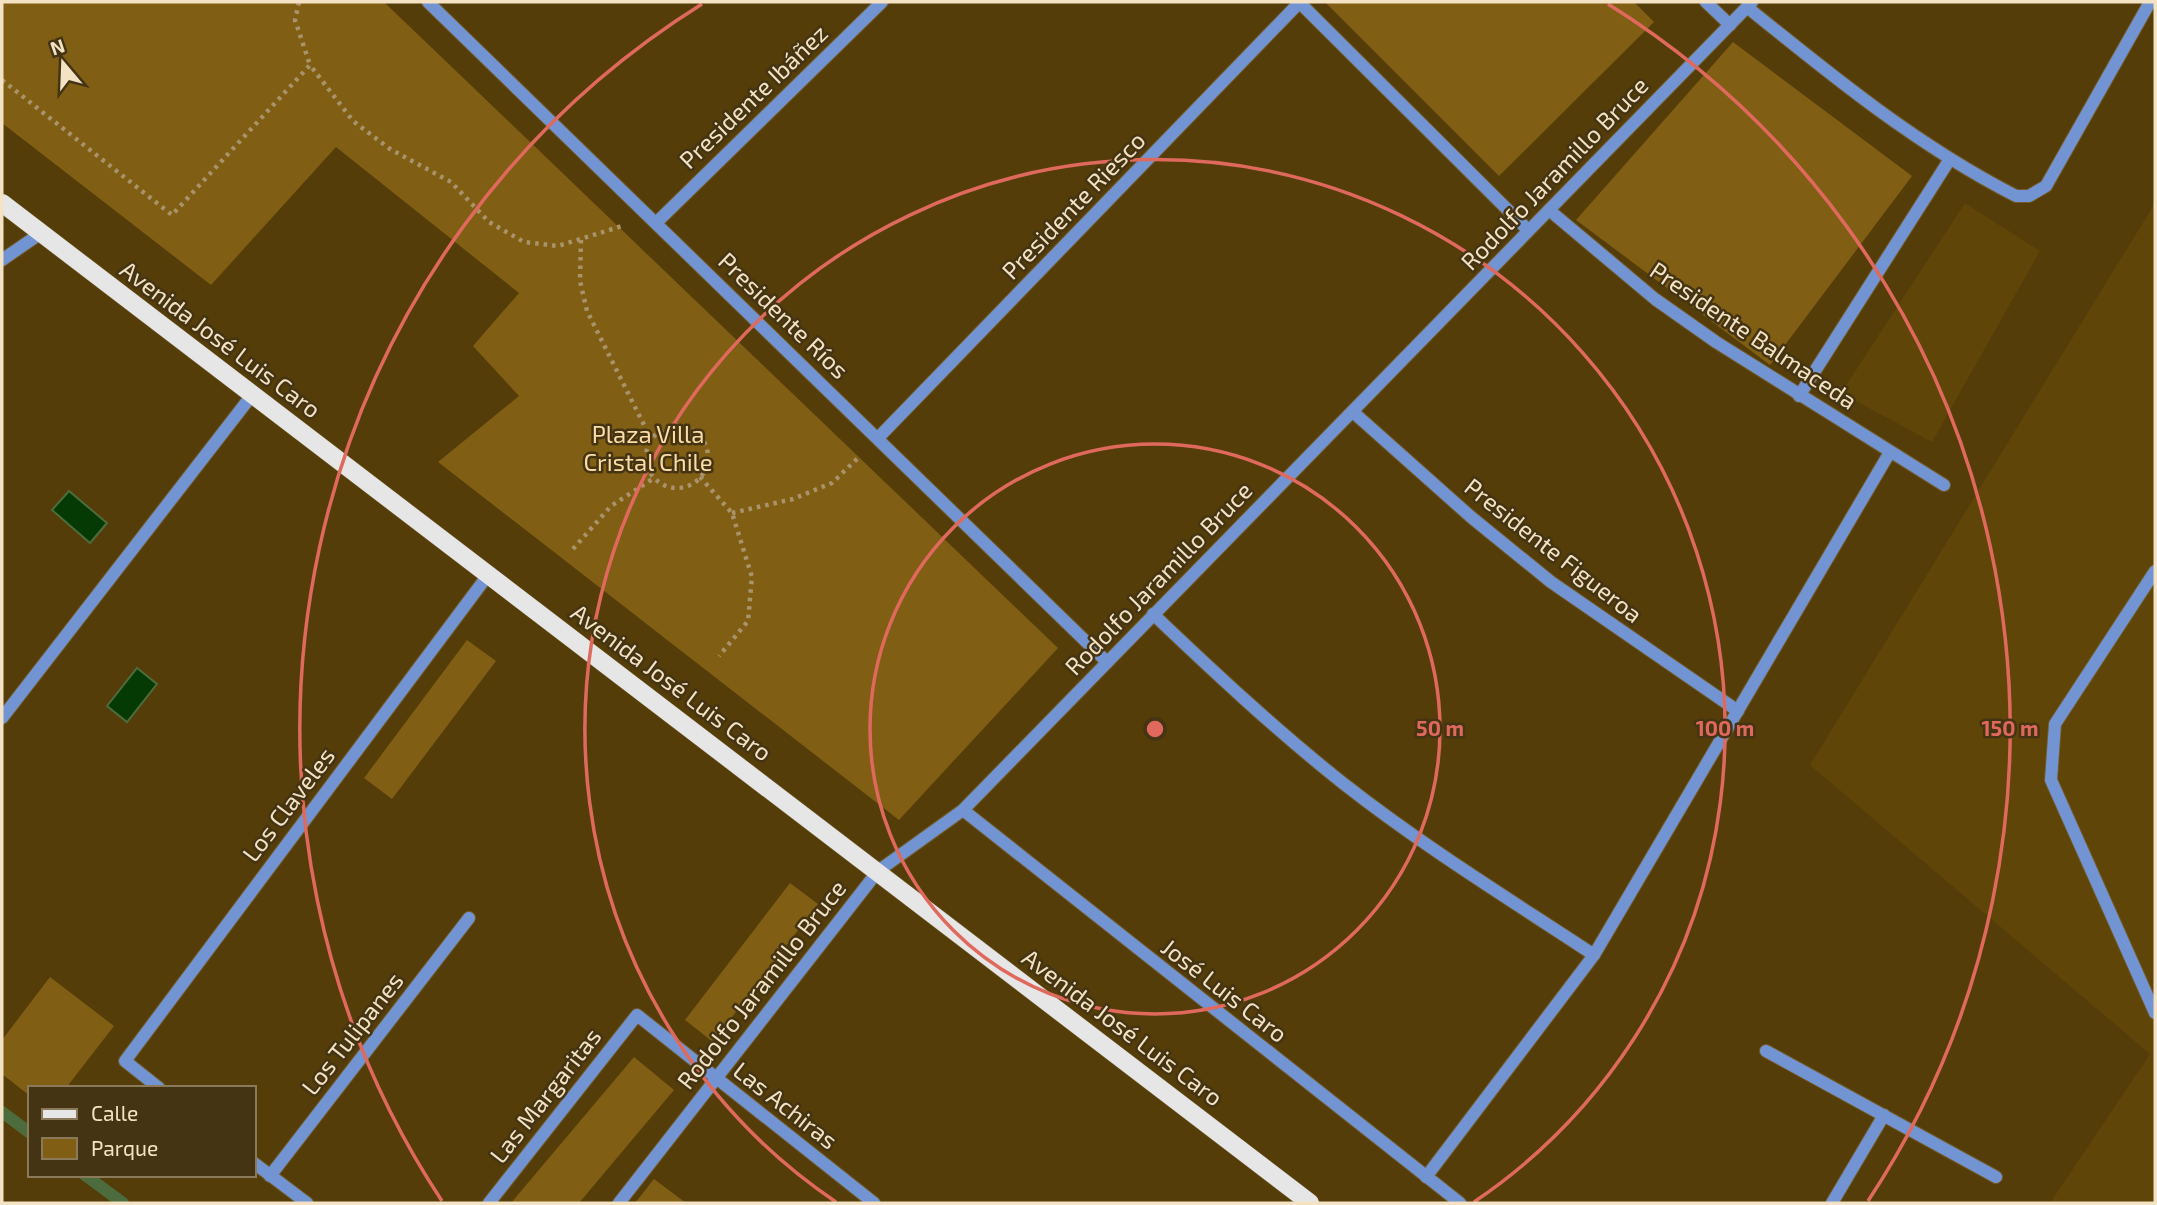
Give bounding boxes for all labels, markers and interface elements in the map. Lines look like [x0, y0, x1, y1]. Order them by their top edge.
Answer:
street label: Presidente Ibáñez [673, 18, 833, 174]
north arrow [28, 28, 98, 98]
text: N [47, 33, 68, 60]
street label: Rodolfo Jaramillo Bruce [1454, 70, 1654, 276]
street label: Presidente Riesco [995, 125, 1151, 285]
street label: Presidente Ríos [713, 246, 855, 384]
street label: Avenida José Luis Caro [115, 254, 327, 424]
street label: Presidente Balmaceda [1645, 255, 1863, 415]
park label: Plaza Villa Cristal Chile [583, 419, 713, 476]
street label: Presidente Figueroa [1459, 471, 1649, 628]
street label: Rodolfo Jaramillo Bruce [1058, 475, 1258, 681]
street label: Avenida José Luis Caro [566, 597, 778, 767]
text: 50 m [1416, 715, 1464, 740]
text: 100 m [1696, 715, 1754, 740]
text: 150 m [1982, 715, 2038, 740]
centre of rings [1143, 717, 1167, 741]
street label: Los Claveles [236, 741, 340, 867]
street label: Rodolfo Jaramillo Bruce [670, 874, 851, 1094]
street label: José Luis Caro [1156, 932, 1294, 1048]
street label: Avenida José Luis Caro [1017, 942, 1229, 1112]
street label: Los Tulipanes [295, 966, 409, 1100]
street label: Las Margaritas [483, 1022, 607, 1168]
street label: Las Achiras [728, 1055, 844, 1154]
legend [28, 1086, 256, 1177]
text: Calle [91, 1100, 138, 1125]
text: Parque [91, 1135, 158, 1160]

